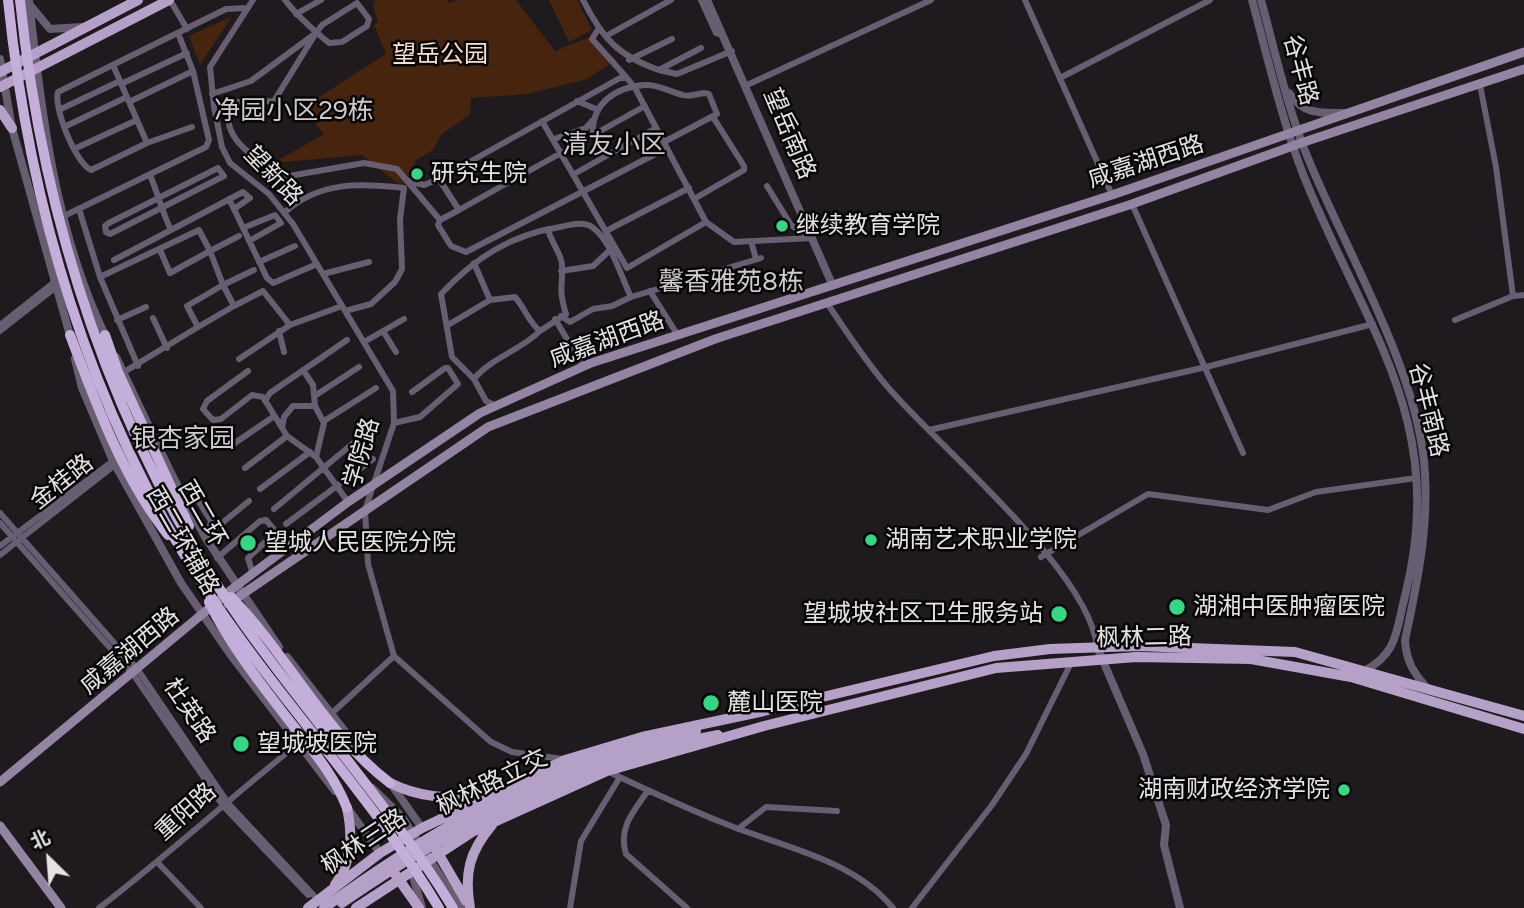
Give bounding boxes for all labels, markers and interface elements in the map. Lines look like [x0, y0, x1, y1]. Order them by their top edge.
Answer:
street label: 谷丰路 [1277, 31, 1323, 109]
park label: 望岳公园 [392, 41, 488, 69]
street label: 望岳南路 [757, 84, 821, 184]
district label: 净园小区29栋 [214, 95, 374, 127]
district label: 清友小区 [562, 129, 666, 161]
street label: 咸嘉湖西路 [1084, 130, 1208, 194]
street label: 望新路 [238, 140, 308, 212]
place label: 研究生院 [431, 160, 527, 188]
marker: 研究生院 [409, 166, 425, 182]
place label: 继续教育学院 [796, 212, 940, 240]
marker: 继续教育学院 [774, 218, 790, 234]
district label: 馨香雅苑8栋 [658, 266, 804, 298]
street label: 咸嘉湖西路 [546, 306, 668, 374]
street label: 谷丰南路 [1402, 360, 1454, 460]
street label: 学院路 [338, 414, 386, 492]
district label: 银杏家园 [131, 423, 235, 455]
street label: 金桂路 [25, 448, 99, 516]
street label: 西二环 [172, 476, 232, 552]
street label: 西二环辅路 [140, 482, 224, 600]
place label: 湖南艺术职业学院 [885, 526, 1077, 554]
place label: 望城人民医院分院 [264, 529, 456, 557]
marker: 湖南艺术职业学院 [863, 532, 879, 548]
marker: 望城人民医院分院 [238, 533, 258, 553]
place label: 湖湘中医肿瘤医院 [1193, 593, 1385, 621]
marker: 湖湘中医肿瘤医院 [1167, 597, 1187, 617]
place label: 望城坡社区卫生服务站 [803, 600, 1043, 628]
street label: 咸嘉湖西路 [75, 601, 185, 701]
marker: 望城坡社区卫生服务站 [1049, 604, 1069, 624]
street label: 枫林二路 [1096, 623, 1192, 653]
street label: 杜英路 [157, 673, 221, 749]
place label: 麓山医院 [727, 689, 823, 717]
marker: 麓山医院 [701, 693, 721, 713]
place label: 望城坡医院 [257, 730, 377, 758]
marker: 望城坡医院 [231, 734, 251, 754]
street label: 枫林路立交 [432, 744, 552, 822]
place label: 湖南财政经济学院 [1138, 776, 1330, 804]
street label: 重阳路 [150, 777, 222, 847]
marker: 湖南财政经济学院 [1336, 782, 1352, 798]
street label: 枫林三路 [316, 803, 412, 881]
north arrow [14, 824, 84, 894]
text: 北 [26, 825, 53, 854]

